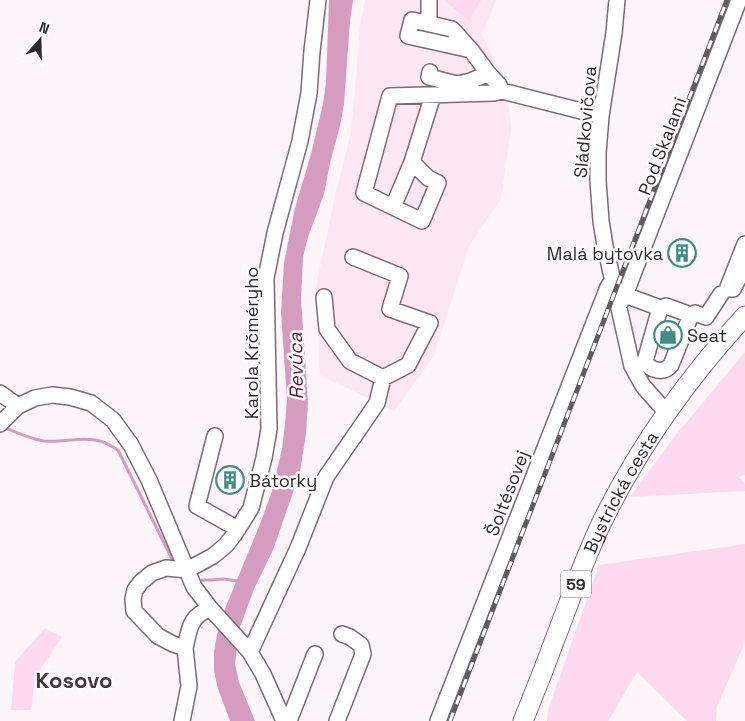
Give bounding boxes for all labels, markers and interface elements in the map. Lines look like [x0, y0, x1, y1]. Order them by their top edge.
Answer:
north arrow [15, 15, 65, 65]
text: N [37, 18, 52, 38]
street label: Sládkovičova [569, 65, 601, 179]
street label: Pod Skalami [633, 94, 691, 198]
building icon: Malá bytovka [667, 238, 697, 268]
place label: Malá bytovka [547, 242, 663, 265]
street label: Karola Krčméryho [240, 267, 263, 419]
shop icon: Seat [653, 320, 683, 350]
place label: Seat [687, 324, 727, 347]
water label: Revúca [283, 332, 309, 400]
street label: Bystrická cesta [578, 426, 663, 557]
street label: Šoltésovej [480, 447, 534, 539]
building icon: Bátorky [215, 465, 245, 495]
place label: Bátorky [249, 469, 317, 492]
road number: 59 [561, 570, 591, 598]
district label: Kosovo [36, 666, 112, 694]

